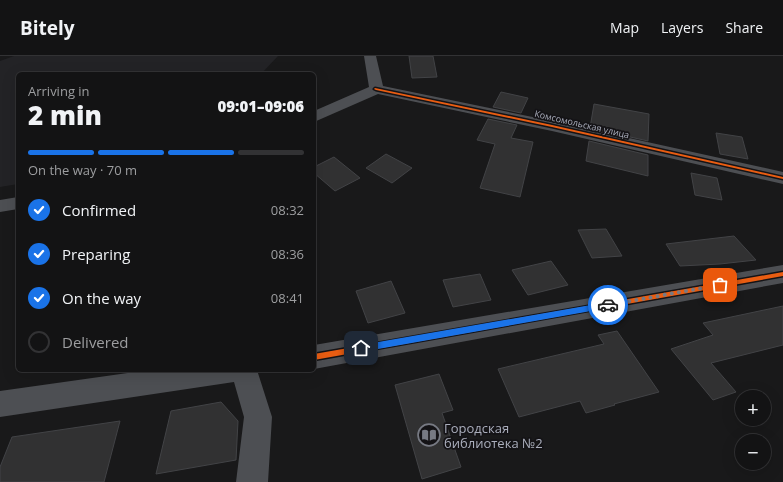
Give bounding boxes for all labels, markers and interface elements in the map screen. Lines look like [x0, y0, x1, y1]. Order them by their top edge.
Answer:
text: Bitely [20, 15, 75, 41]
text: Map [610, 18, 639, 37]
text: Layers [661, 18, 703, 37]
text: Share [725, 18, 763, 37]
text: Arriving in [28, 82, 90, 100]
text: 09:01–09:06 [218, 96, 304, 116]
text: 2 min [28, 97, 102, 133]
street label: Комсомольская улица [533, 107, 631, 141]
text: On the way · 70 m [28, 161, 137, 179]
icon: check [28, 199, 50, 221]
text: Confirmed [62, 200, 136, 220]
text: 08:32 [271, 201, 304, 219]
icon: check [28, 243, 50, 265]
text: Preparing [62, 244, 130, 264]
text: 08:36 [271, 245, 304, 263]
pin [703, 268, 737, 302]
icon: bag [709, 274, 731, 296]
courier [588, 285, 628, 325]
icon: check [28, 287, 50, 309]
text: On the way [62, 288, 141, 308]
text: 08:41 [271, 289, 304, 307]
icon: car [597, 294, 619, 316]
pin [344, 331, 378, 365]
text: Delivered [62, 332, 129, 352]
icon: home [350, 337, 372, 359]
map controls [735, 390, 771, 470]
button: + [735, 390, 771, 426]
place label: Городская библиотека №2 [444, 419, 543, 452]
library icon: Городская библиотека №2 [416, 422, 442, 448]
button: − [735, 434, 771, 470]

